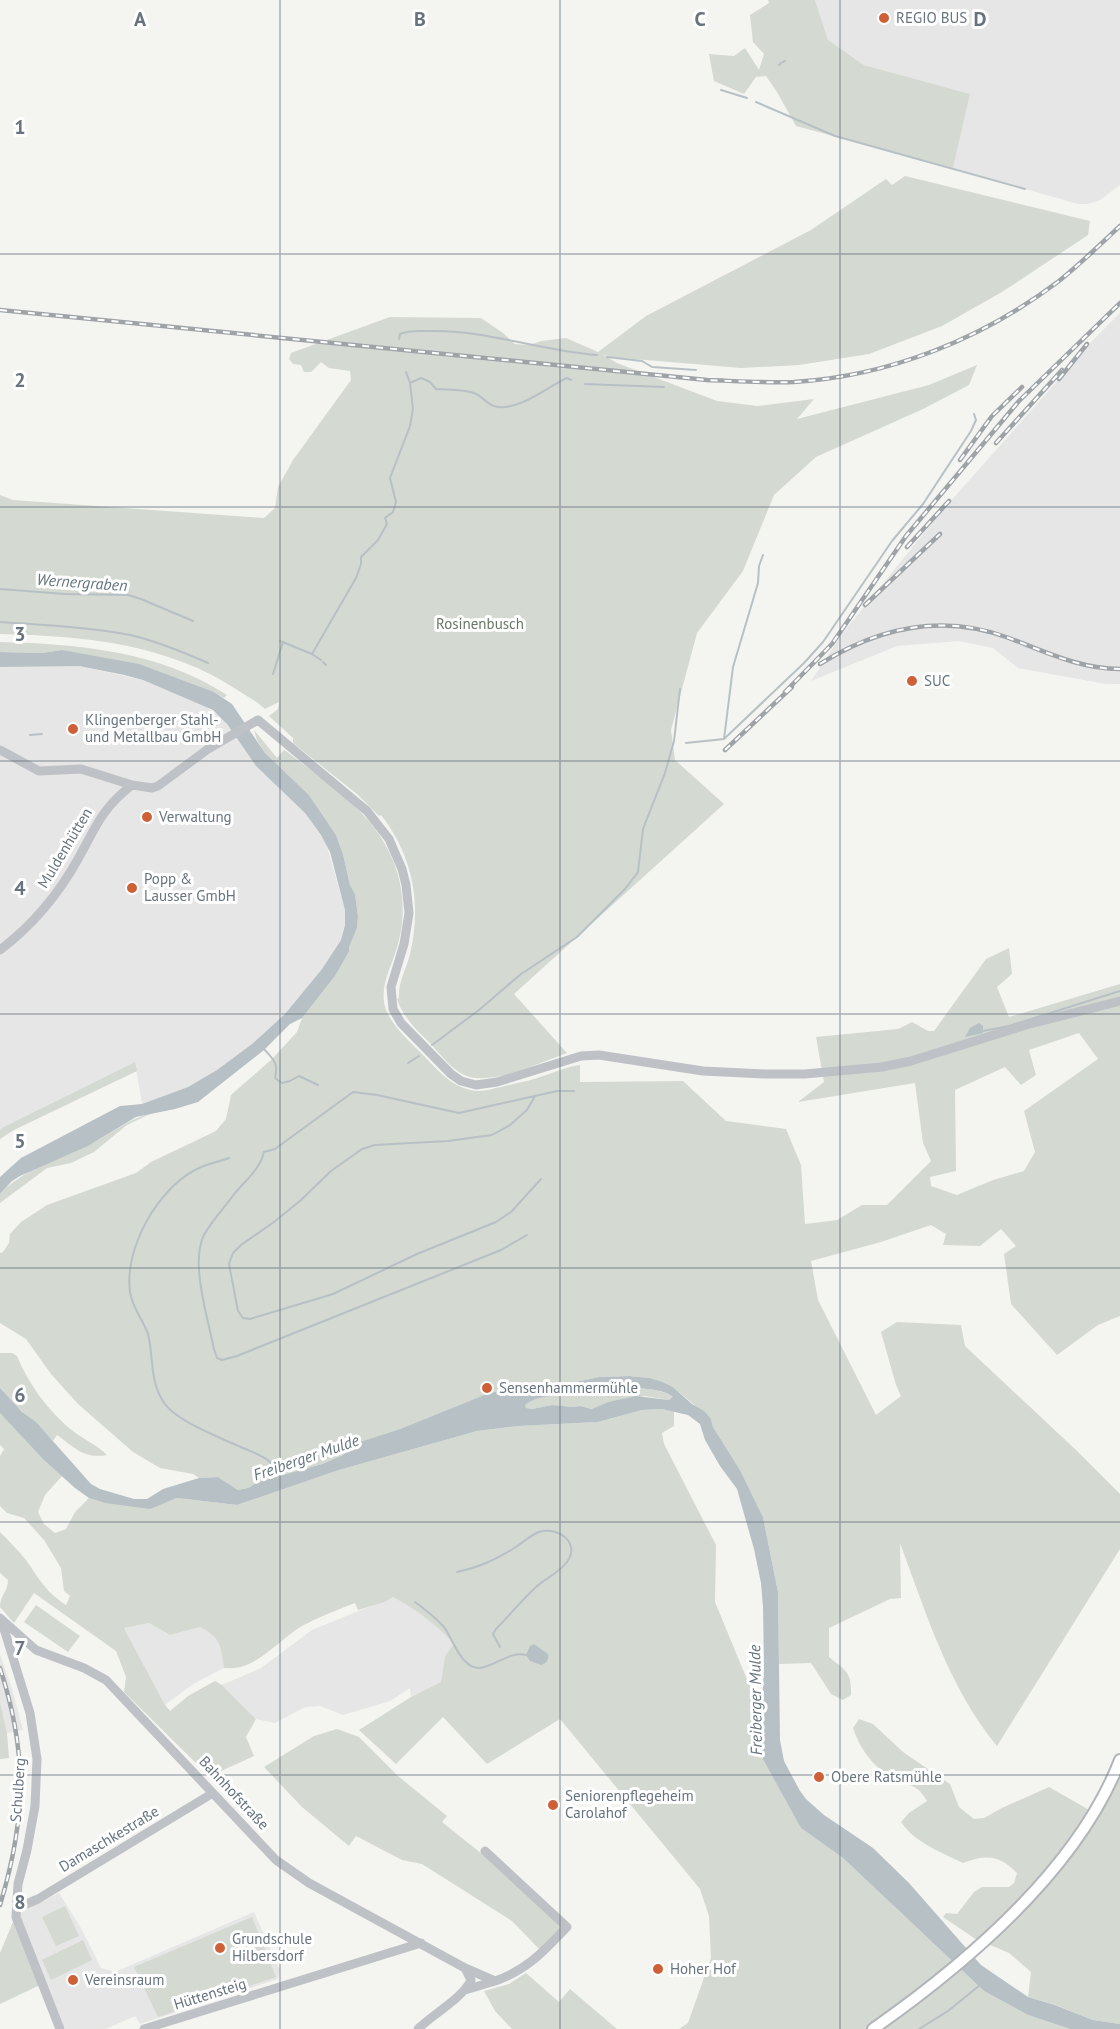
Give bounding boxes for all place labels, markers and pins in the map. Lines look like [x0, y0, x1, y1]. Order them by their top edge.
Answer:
place label: REGIO BUS [896, 8, 967, 27]
marker: REGIO BUS [877, 11, 891, 25]
place label: SUC [924, 671, 950, 690]
marker: SUC [905, 674, 919, 688]
place label: Klingenberger Stahl- und Metallbau GmbH [85, 710, 221, 746]
marker: Klingenberger Stahl- und Metallbau GmbH [66, 722, 80, 736]
place label: Verwaltung [158, 807, 232, 826]
marker: Verwaltung [140, 810, 154, 824]
place label: Popp & Lausser GmbH [144, 869, 236, 905]
marker: Popp & Lausser GmbH [125, 881, 139, 895]
place label: Sensenhammermühle [499, 1378, 638, 1397]
marker: Sensenhammermühle [480, 1381, 494, 1395]
place label: Obere Ratsmühle [831, 1767, 942, 1786]
marker: Obere Ratsmühle [812, 1770, 826, 1784]
place label: Seniorenpflegeheim Carolahof [565, 1786, 694, 1822]
marker: Seniorenpflegeheim Carolahof [546, 1798, 560, 1812]
place label: Grundschule Hilbersdorf [232, 1929, 312, 1965]
marker: Grundschule Hilbersdorf [213, 1941, 227, 1955]
place label: Hoher Hof [670, 1959, 737, 1978]
marker: Hoher Hof [651, 1962, 665, 1976]
place label: Vereinsraum [84, 1970, 164, 1989]
marker: Vereinsraum [66, 1973, 80, 1987]

